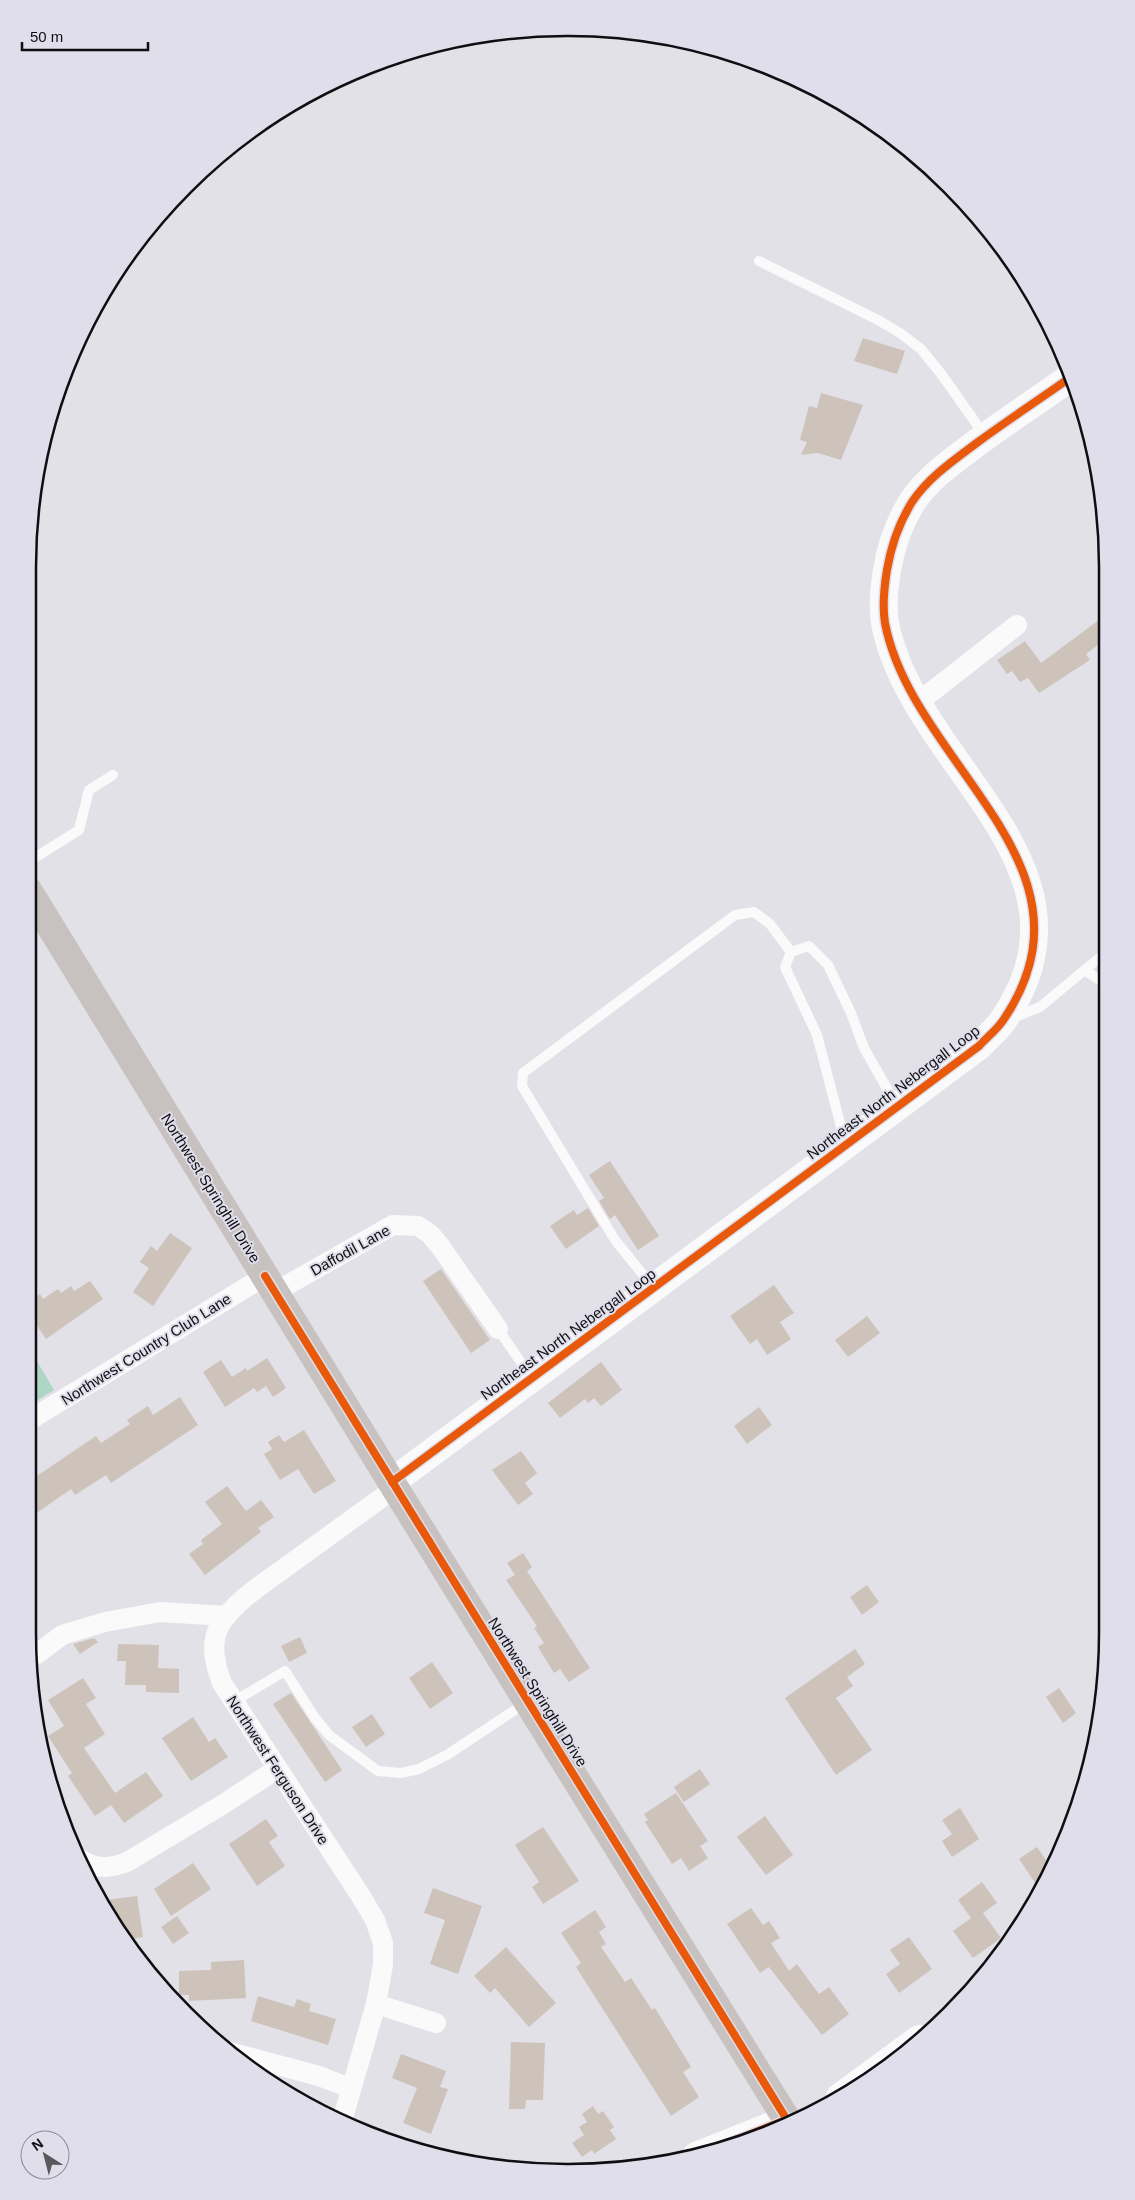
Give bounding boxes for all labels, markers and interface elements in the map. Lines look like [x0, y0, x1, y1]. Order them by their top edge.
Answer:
scale bar [22, 20, 149, 52]
text: 50 m [30, 28, 63, 45]
street label: Northeast North Nebergall Loop [803, 1021, 983, 1163]
street label: Northwest Springhill Drive [158, 1110, 264, 1266]
street label: Daffodil Lane [307, 1221, 393, 1279]
street label: Northeast North Nebergall Loop [477, 1265, 659, 1403]
street label: Northwest Country Club Lane [58, 1290, 234, 1408]
street label: Northwest Springhill Drive [485, 1614, 591, 1770]
street label: Northwest Ferguson Drive [223, 1692, 333, 1848]
north arrow [20, 2130, 70, 2180]
text: N [29, 2135, 46, 2154]

